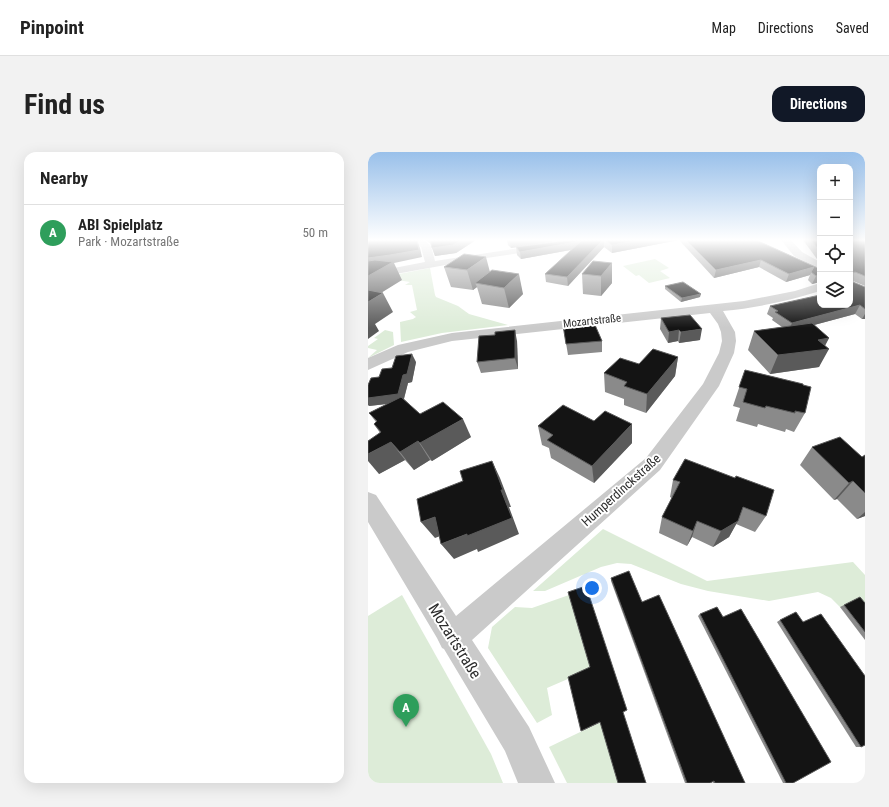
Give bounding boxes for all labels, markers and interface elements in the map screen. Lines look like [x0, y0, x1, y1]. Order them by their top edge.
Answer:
text: Pinpoint [20, 16, 84, 39]
text: Map [712, 20, 736, 36]
text: Directions [758, 20, 814, 36]
text: Saved [836, 20, 869, 36]
button: Directions [772, 86, 865, 122]
text: Find us [24, 88, 105, 121]
map controls [817, 164, 853, 308]
button: + [817, 164, 853, 200]
text: Nearby [40, 168, 88, 188]
button: − [817, 200, 853, 236]
text: ABI Spielplatz [78, 216, 163, 234]
text: A [49, 225, 57, 240]
text: 50 m [302, 225, 328, 240]
text: Park · Mozartstraße [78, 234, 179, 249]
button: locate [817, 236, 853, 272]
button: layers [817, 272, 853, 308]
street label: Mozartstraße [562, 311, 622, 331]
street label: Humperdinckstraße [579, 451, 663, 529]
your location [582, 578, 602, 598]
street label: Mozartstraße [424, 600, 486, 682]
pin: A [393, 694, 419, 727]

